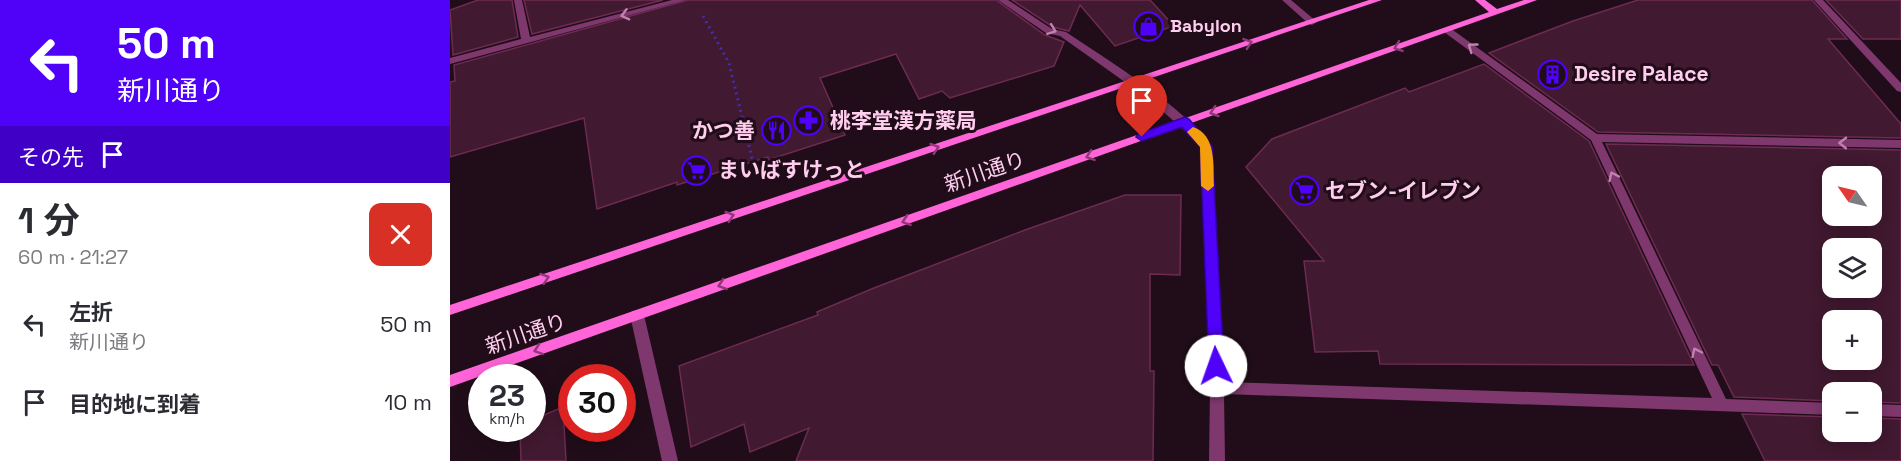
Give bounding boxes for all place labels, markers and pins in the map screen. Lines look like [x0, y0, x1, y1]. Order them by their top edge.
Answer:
shop icon: Babylon [1133, 10, 1165, 42]
place label: Babylon [1170, 14, 1242, 37]
building icon: Desire Palace [1537, 58, 1569, 90]
place label: Desire Palace [1574, 60, 1709, 87]
pin [1116, 75, 1167, 137]
pharmacy icon: 桃李堂漢方薬局 [793, 105, 825, 137]
place label: 桃李堂漢方薬局 [830, 107, 977, 134]
restaurant icon: かつ善 [760, 115, 792, 147]
place label: かつ善 [692, 117, 755, 144]
supermarket icon: まいばすけっと [681, 154, 713, 186]
place label: まいばすけっと [718, 156, 865, 183]
supermarket icon: セブン-イレブン [1288, 175, 1320, 207]
place label: セブン-イレブン [1325, 177, 1481, 204]

